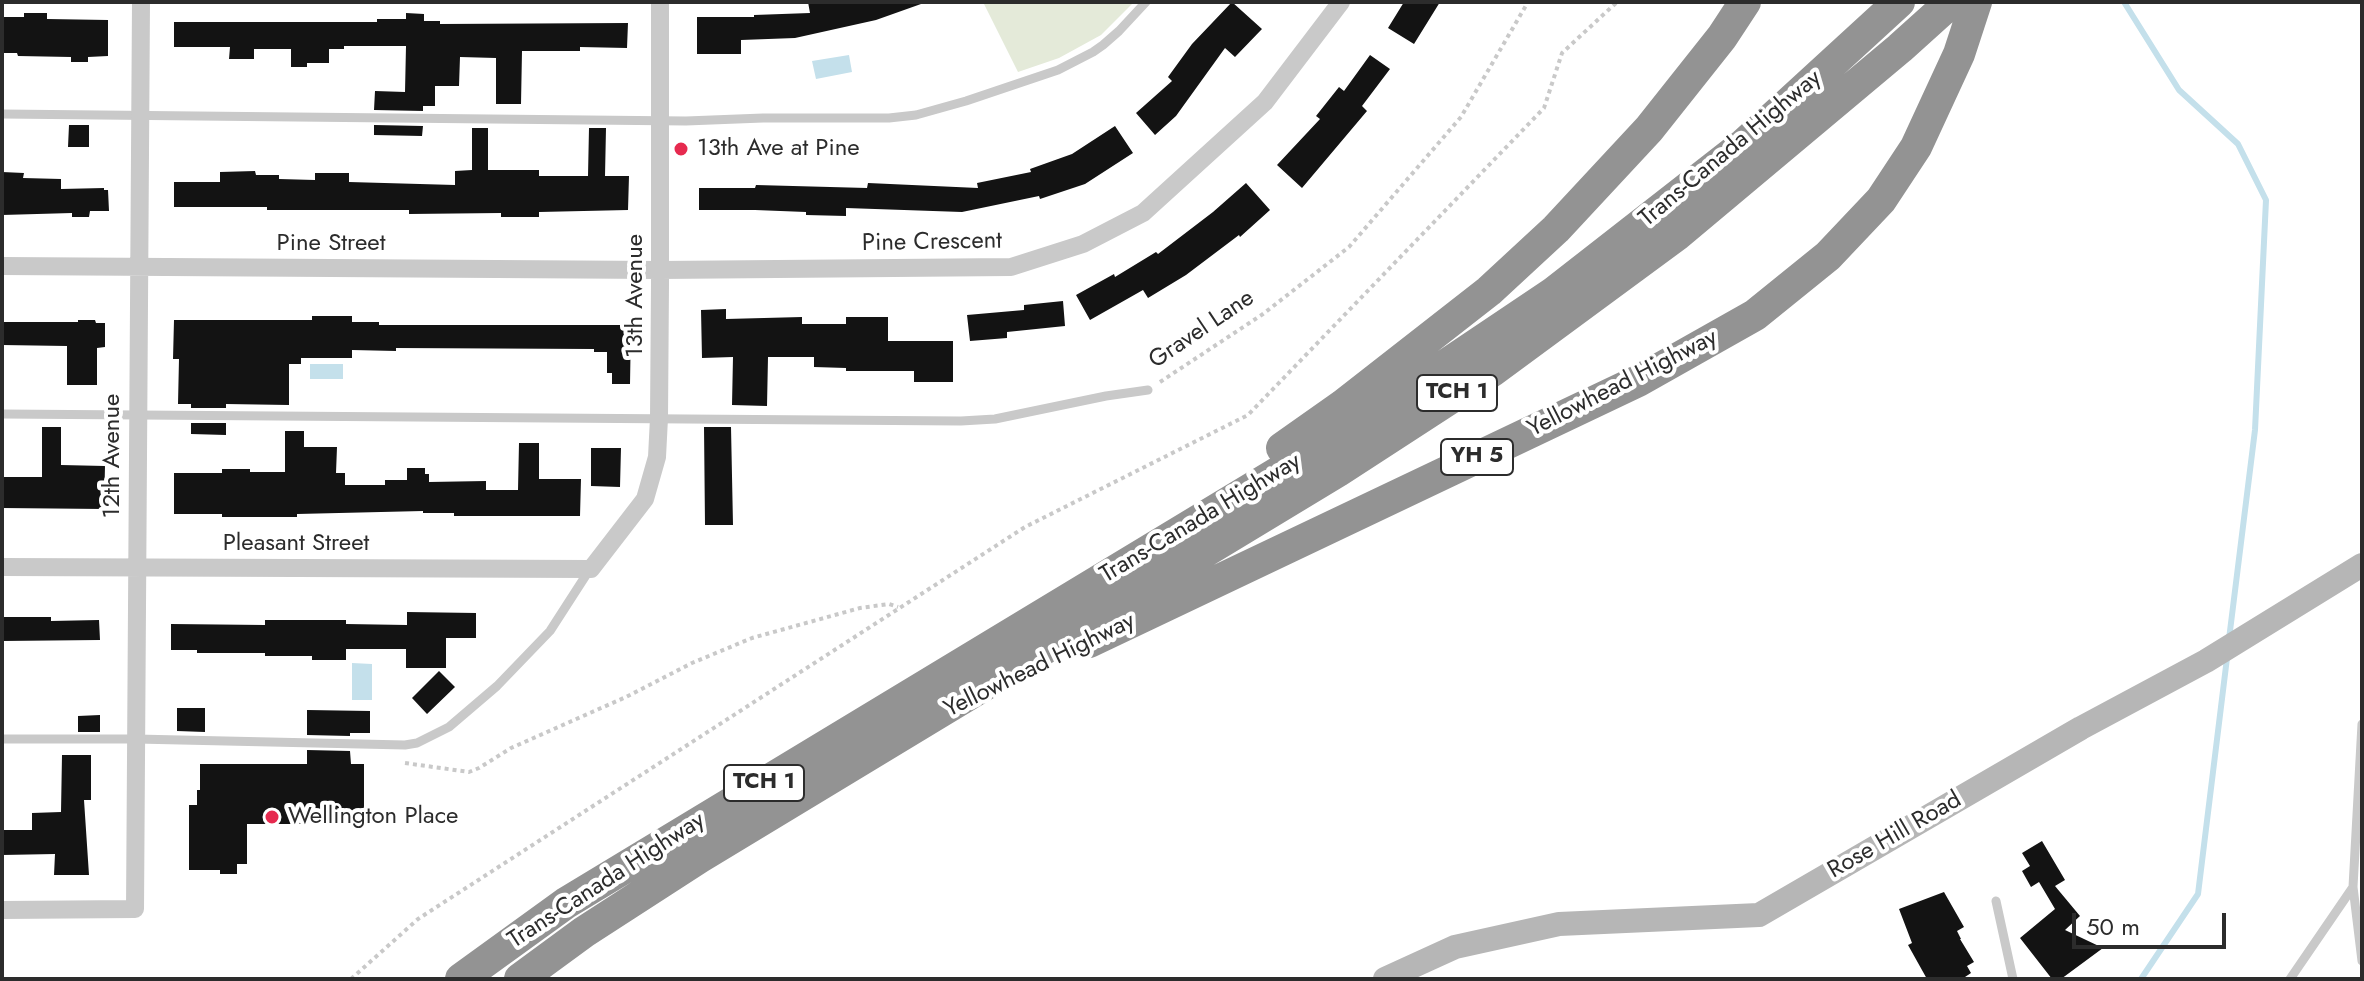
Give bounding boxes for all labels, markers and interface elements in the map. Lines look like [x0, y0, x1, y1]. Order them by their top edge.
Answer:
street label: Trans-Canada Highway [1634, 64, 1828, 234]
place label: 13th Ave at Pine [697, 135, 860, 163]
marker: 13th Ave at Pine [672, 140, 690, 158]
street label: Pine Crescent [862, 227, 1002, 259]
street label: Pine Street [277, 230, 385, 258]
street label: 13th Avenue [622, 234, 650, 358]
street label: Gravel Lane [1144, 284, 1260, 376]
street label: Yellowhead Highway [1523, 324, 1723, 444]
road number: TCH 1 [1417, 375, 1497, 411]
street label: 12th Avenue [99, 394, 127, 518]
road number: YH 5 [1441, 439, 1513, 475]
street label: Trans-Canada Highway [1096, 448, 1306, 590]
street label: Pleasant Street [223, 530, 369, 558]
street label: Yellowhead Highway [940, 607, 1140, 725]
road number: TCH 1 [724, 765, 804, 801]
street label: Rose Hill Road [1823, 786, 1967, 886]
place label: Wellington Place [288, 803, 458, 831]
street label: Trans-Canada Highway [503, 807, 711, 955]
marker: Wellington Place [263, 808, 281, 826]
scale bar [2076, 897, 2230, 947]
text: 50 m [2086, 909, 2140, 944]

